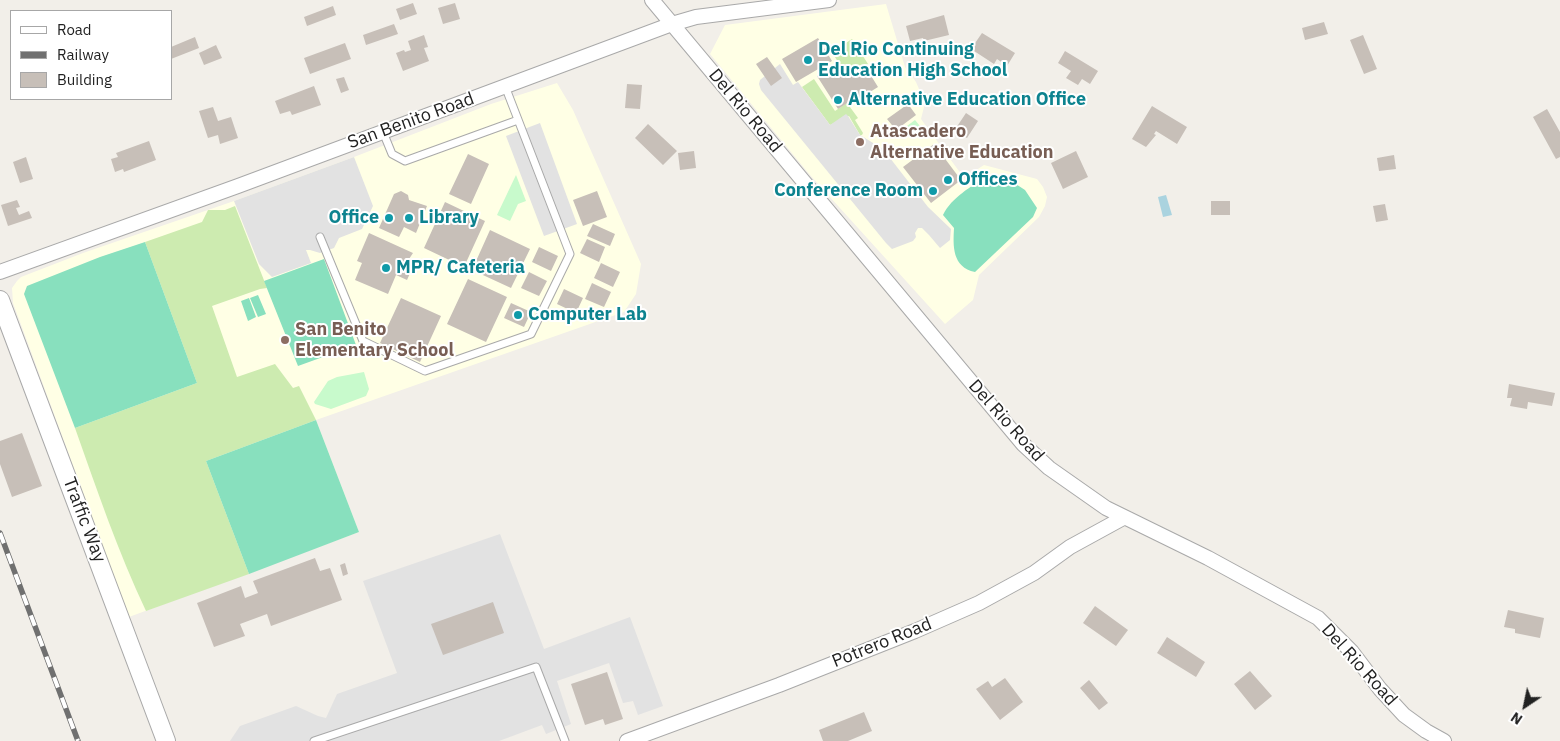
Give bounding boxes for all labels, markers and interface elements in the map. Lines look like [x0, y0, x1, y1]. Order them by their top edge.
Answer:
legend [10, 10, 172, 100]
text: Road [57, 20, 92, 39]
place label: Del Rio Continuing Education High School [818, 39, 1007, 82]
text: Railway [57, 45, 109, 64]
marker: Del Rio Continuing Education High School [802, 54, 814, 66]
street label: Del Rio Road [704, 65, 786, 157]
text: Building [57, 70, 112, 89]
street label: San Benito Road [345, 88, 477, 154]
place label: Alternative Education Office [848, 89, 1086, 111]
marker: Alternative Education Office [832, 94, 844, 106]
place label: Atascadero Alternative Education [870, 121, 1053, 163]
marker: Atascadero Alternative Education [854, 136, 866, 148]
place label: Offices [958, 169, 1017, 191]
marker: Offices [942, 174, 954, 186]
place label: Conference Room [774, 180, 923, 202]
marker: Conference Room [927, 185, 939, 197]
place label: Office [329, 207, 379, 229]
place label: Library [419, 207, 479, 229]
marker: Office [383, 212, 395, 224]
marker: Library [403, 212, 415, 224]
place label: MPR/ Cafeteria [396, 257, 525, 279]
marker: MPR/ Cafeteria [380, 262, 392, 274]
place label: Computer Lab [528, 304, 647, 326]
marker: Computer Lab [512, 309, 524, 321]
place label: San Benito Elementary School [295, 319, 454, 362]
marker: San Benito Elementary School [279, 334, 291, 346]
street label: Del Rio Road [964, 376, 1048, 466]
street label: Traffic Way [58, 474, 110, 566]
street label: Potrero Road [829, 613, 935, 673]
street label: Del Rio Road [1317, 620, 1401, 710]
north arrow [1500, 681, 1550, 731]
text: N [1507, 708, 1526, 729]

